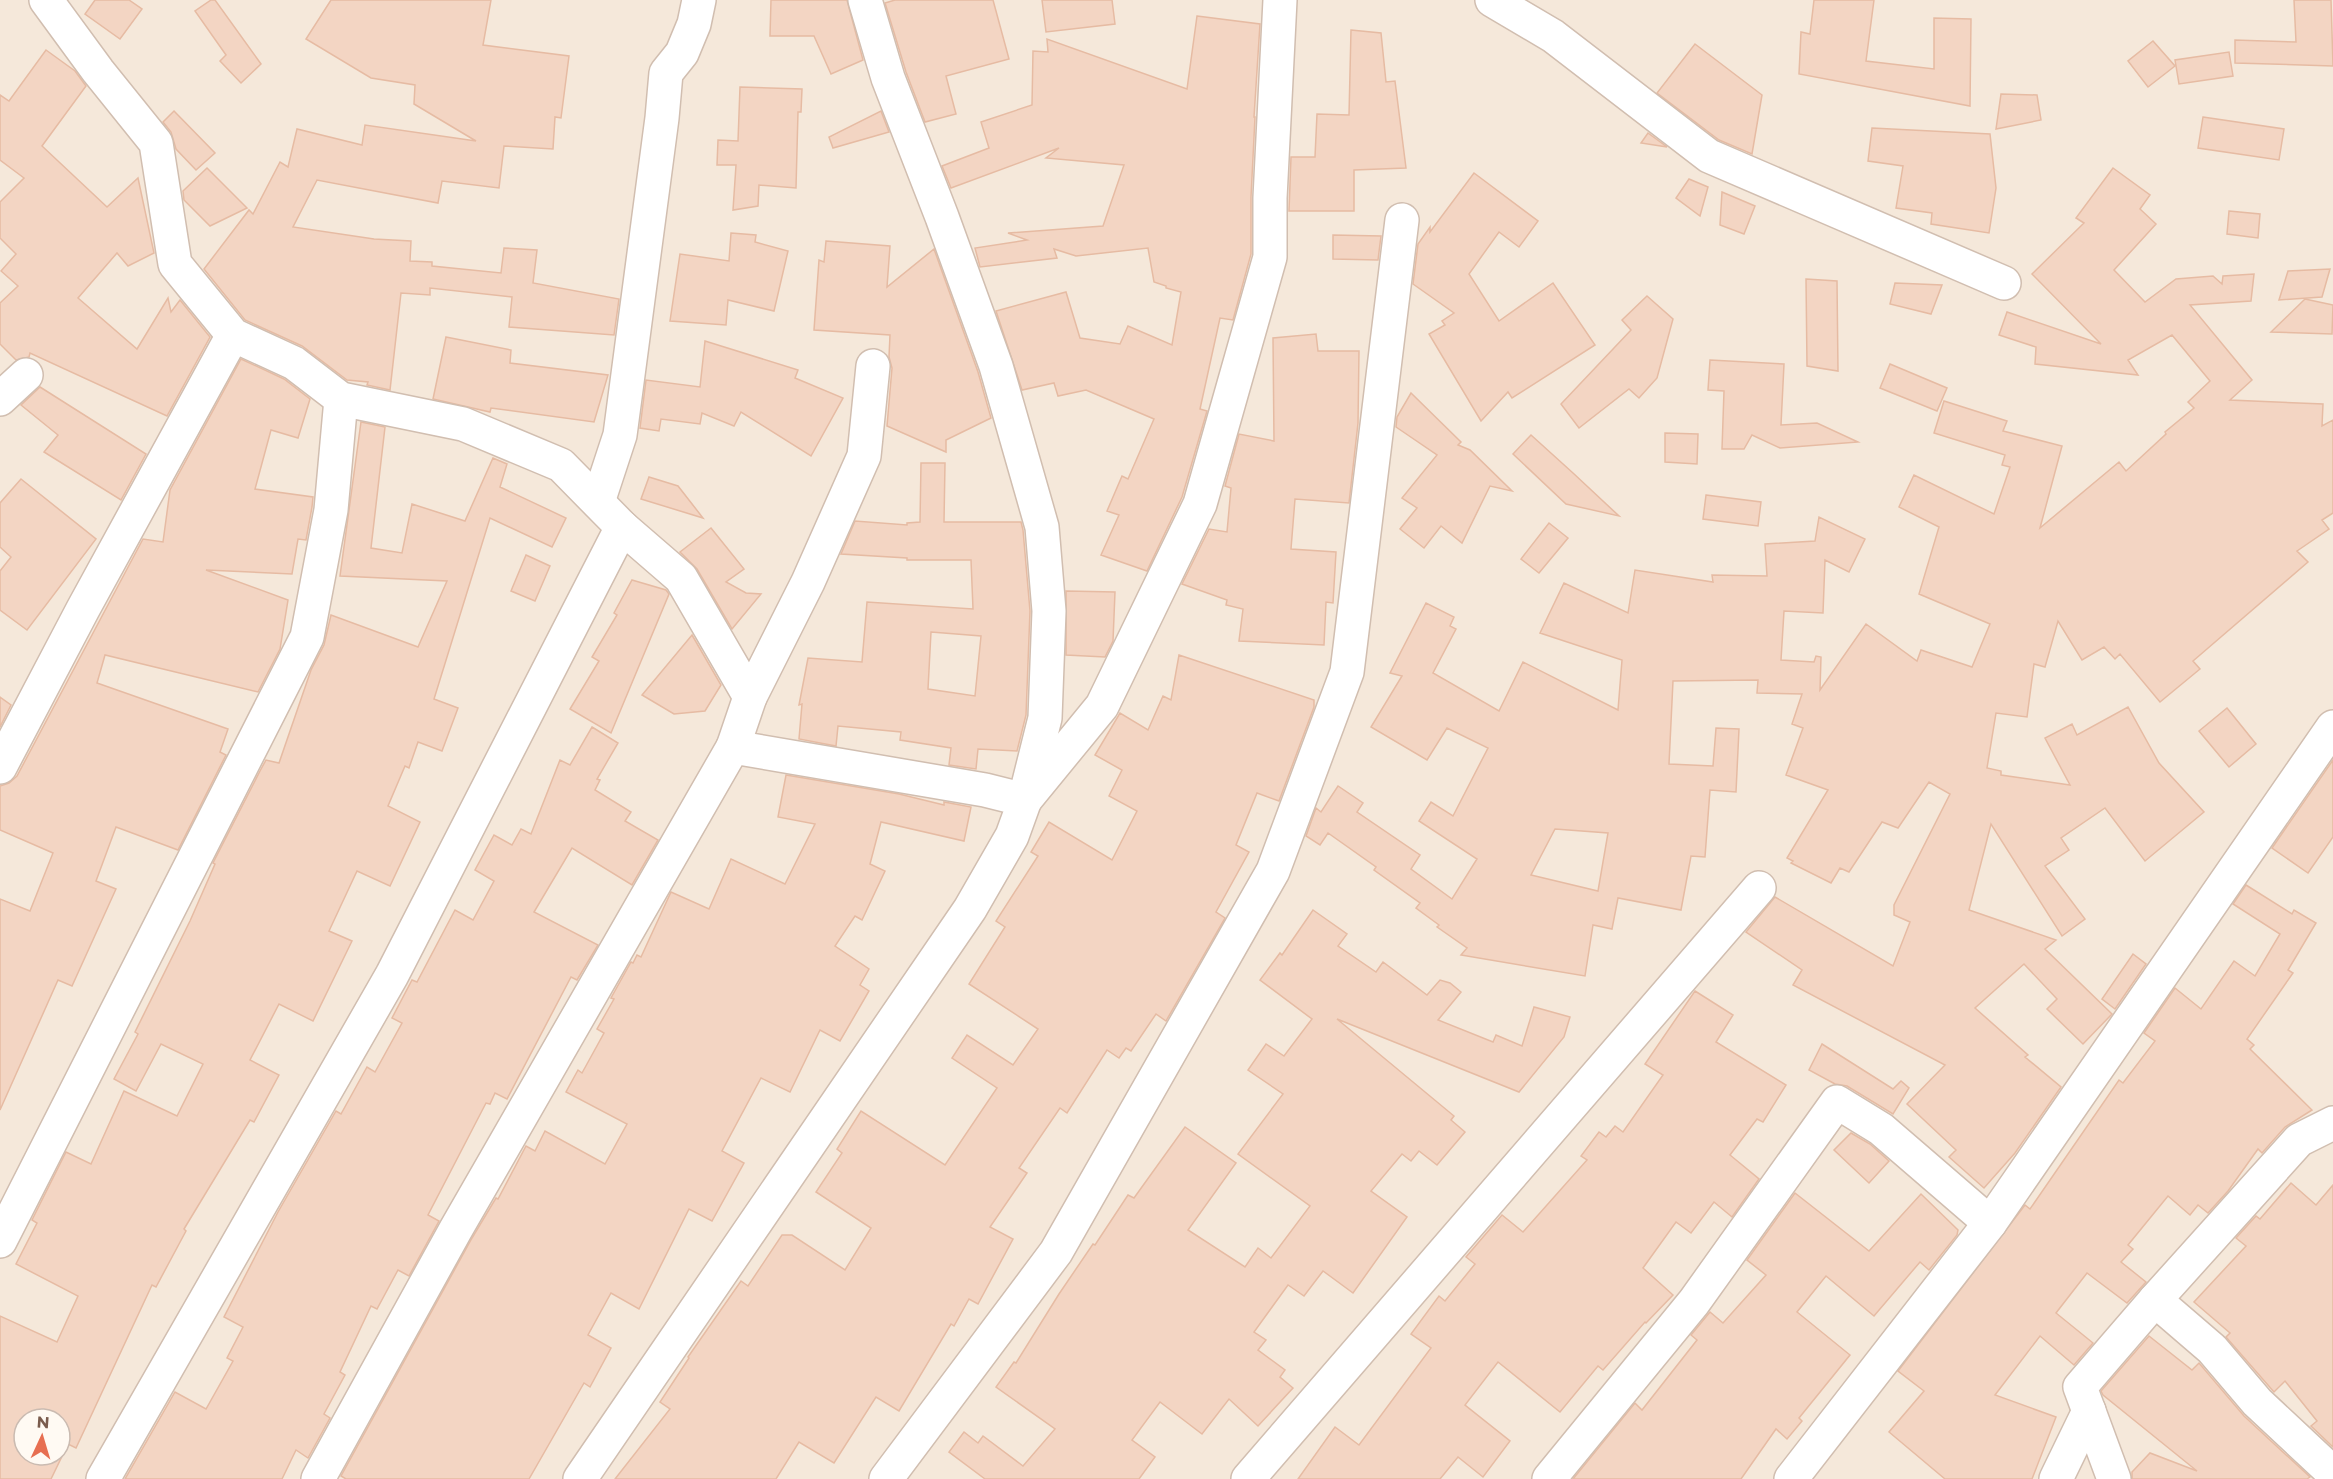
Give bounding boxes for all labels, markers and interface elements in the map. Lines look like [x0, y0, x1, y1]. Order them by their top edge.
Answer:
north arrow [12, 1407, 72, 1467]
text: N [36, 1413, 50, 1432]

